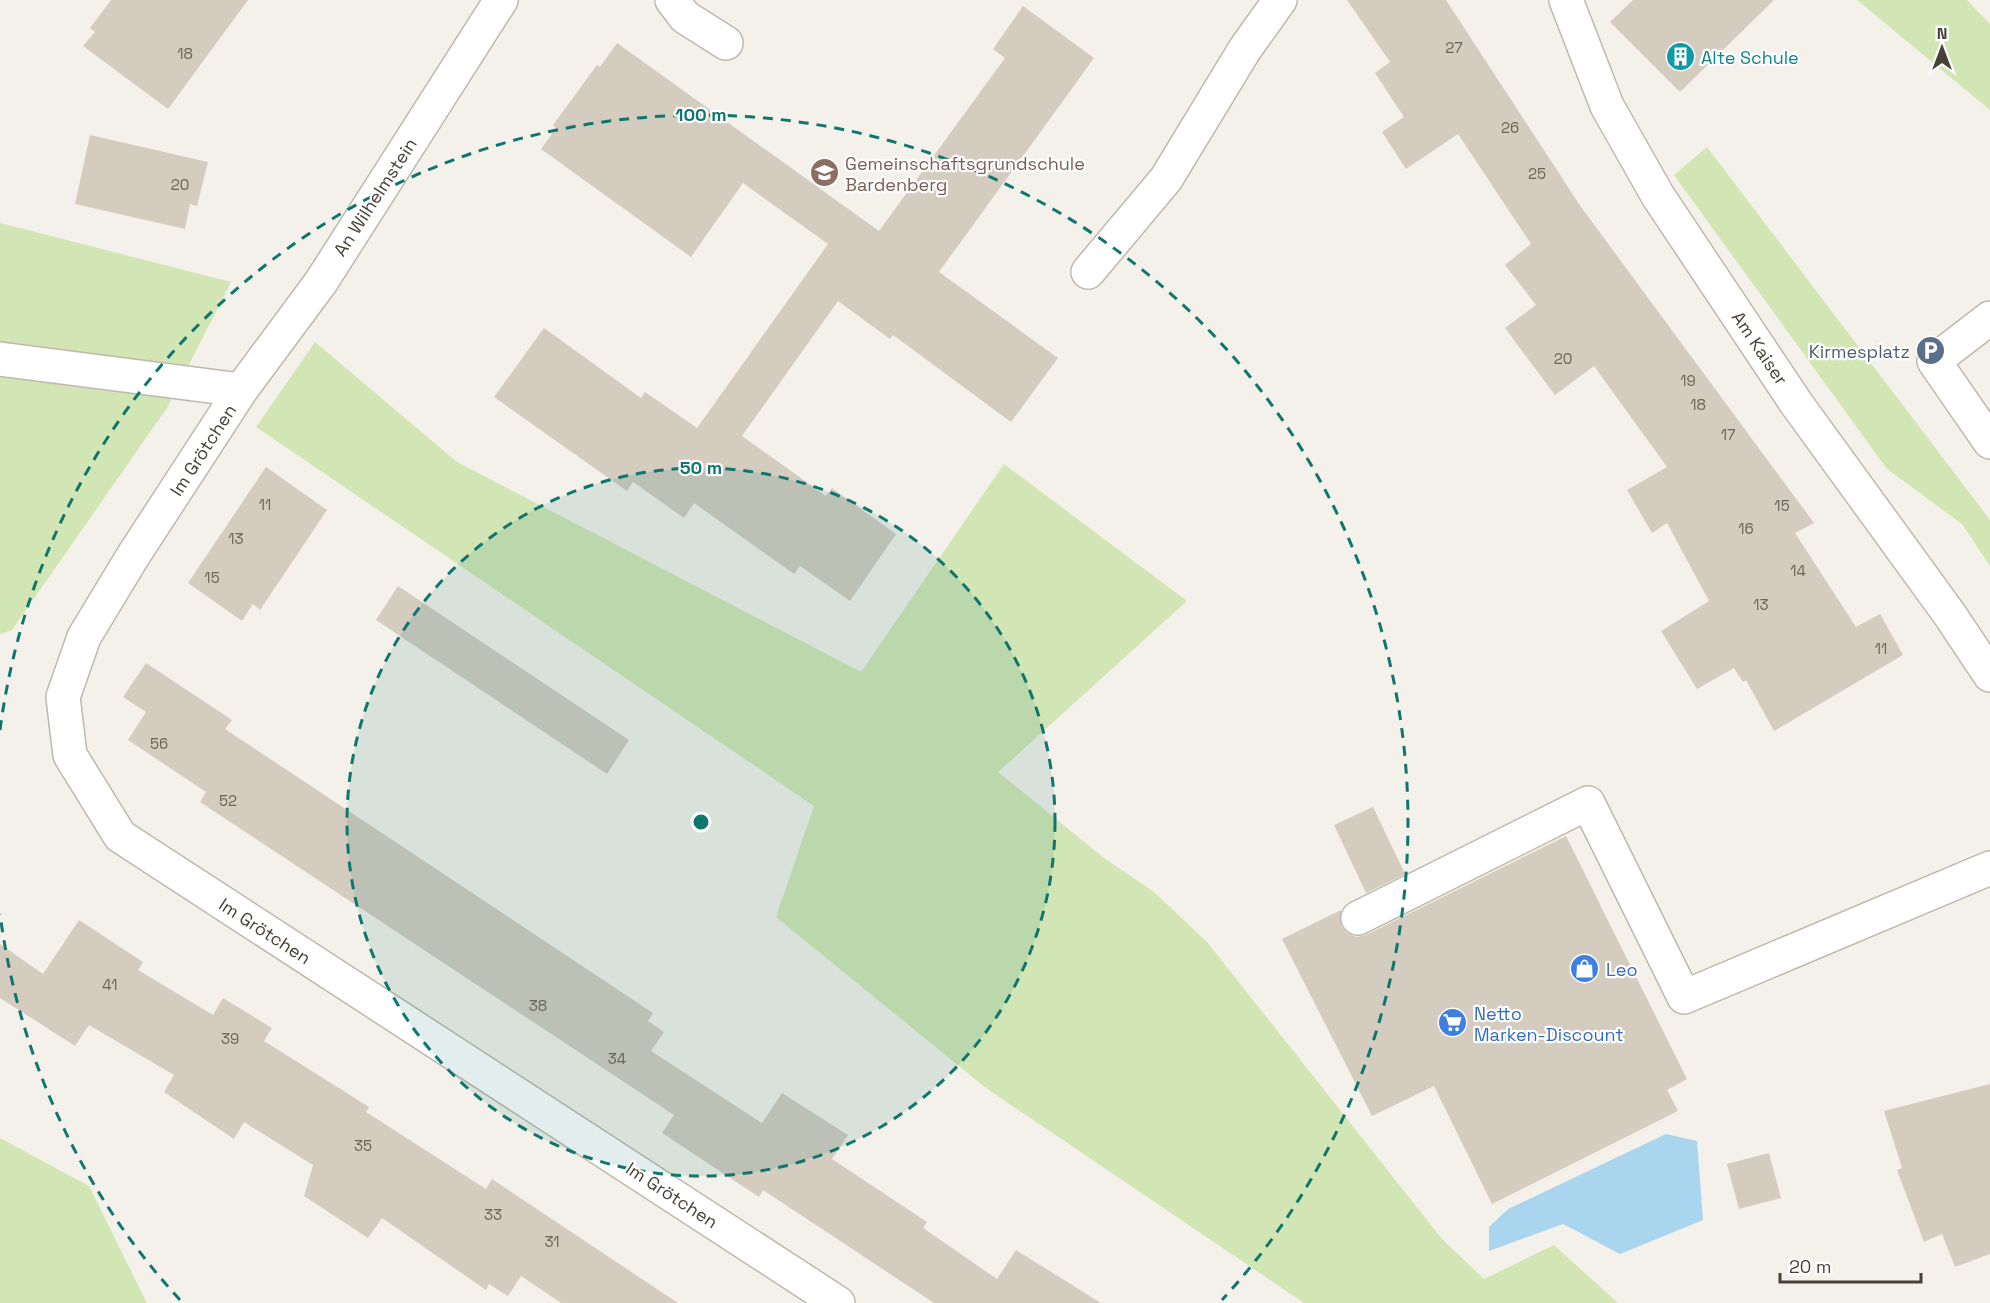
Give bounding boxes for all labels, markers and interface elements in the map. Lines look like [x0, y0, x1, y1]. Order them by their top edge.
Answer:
north arrow [1912, 18, 1972, 78]
text: N [1937, 23, 1947, 44]
house number: 27 [1445, 38, 1463, 57]
building icon: Alte Schule [1664, 41, 1696, 73]
house number: 18 [177, 44, 193, 63]
place label: Alte Schule [1701, 46, 1799, 69]
text: 100 m [675, 103, 727, 126]
house number: 26 [1501, 118, 1519, 137]
street label: An Wilhelmstein [328, 134, 422, 260]
place label: Gemeinschaftsgrundschule Bardenberg [845, 152, 1085, 196]
school or university icon: Gemeinschaftsgrundschule Bardenberg [808, 157, 840, 189]
house number: 25 [1528, 164, 1546, 183]
house number: 20 [171, 175, 189, 194]
street label: Am Kaiser [1727, 307, 1793, 389]
parking icon: Kirmesplatz [1915, 335, 1947, 367]
place label: Kirmesplatz [1809, 340, 1910, 363]
house number: 20 [1554, 349, 1572, 368]
house number: 19 [1680, 371, 1696, 390]
house number: 18 [1690, 395, 1706, 414]
street label: Im Grötchen [165, 400, 241, 500]
house number: 17 [1721, 425, 1735, 444]
text: 50 m [680, 456, 722, 479]
house number: 11 [259, 495, 271, 514]
house number: 15 [1774, 496, 1790, 515]
house number: 16 [1738, 519, 1754, 538]
house number: 13 [228, 529, 244, 548]
house number: 14 [1790, 561, 1806, 580]
house number: 15 [204, 568, 220, 587]
house number: 13 [1753, 595, 1769, 614]
house number: 11 [1875, 639, 1887, 658]
house number: 56 [150, 734, 168, 753]
house number: 52 [219, 791, 237, 810]
centre of rings [691, 812, 711, 832]
street label: Im Grötchen [215, 893, 315, 969]
shop icon: Leo [1569, 953, 1601, 985]
place label: Leo [1606, 958, 1638, 981]
house number: 41 [102, 975, 118, 994]
house number: 38 [529, 996, 547, 1015]
place label: Netto Marken-Discount [1474, 1002, 1624, 1046]
supermarket icon: Netto Marken-Discount [1437, 1007, 1469, 1039]
house number: 39 [221, 1029, 239, 1048]
house number: 34 [608, 1049, 626, 1068]
house number: 35 [354, 1136, 372, 1155]
street label: Im Grötchen [622, 1157, 722, 1233]
house number: 33 [484, 1205, 502, 1224]
house number: 31 [544, 1232, 560, 1251]
scale bar [1780, 1246, 1921, 1284]
text: 20 m [1789, 1255, 1832, 1278]

